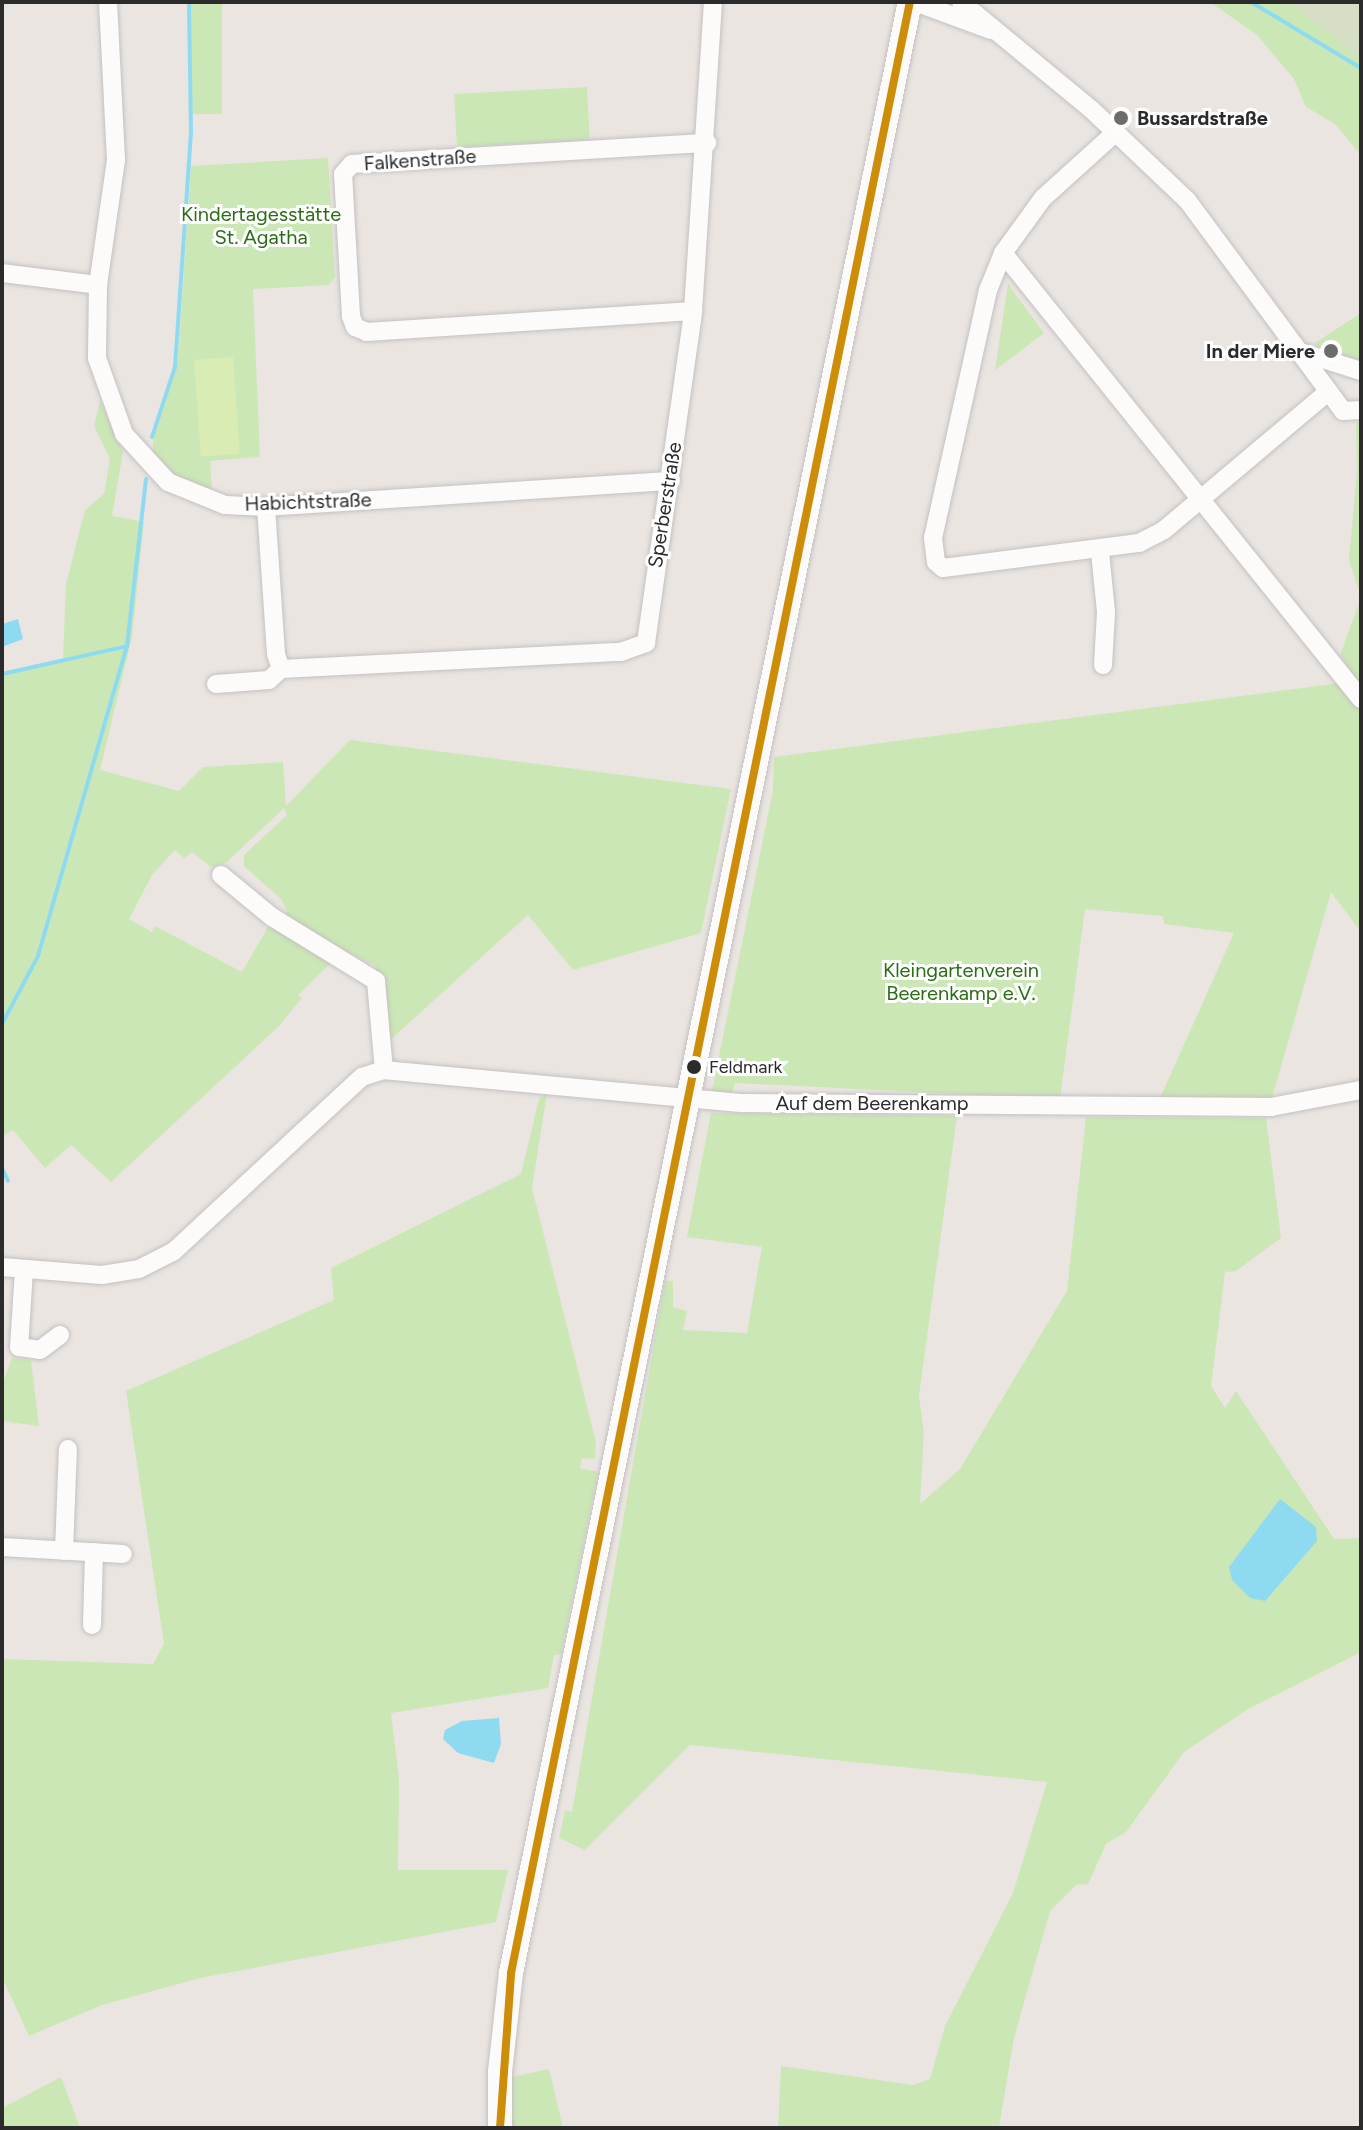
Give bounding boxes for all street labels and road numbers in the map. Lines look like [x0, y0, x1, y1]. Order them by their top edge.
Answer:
street label: Falkenstraße [363, 144, 477, 176]
street label: Sperberstraße [643, 440, 687, 570]
street label: Habichtstraße [244, 488, 372, 516]
street label: Auf dem Beerenkamp [775, 1091, 969, 1115]

